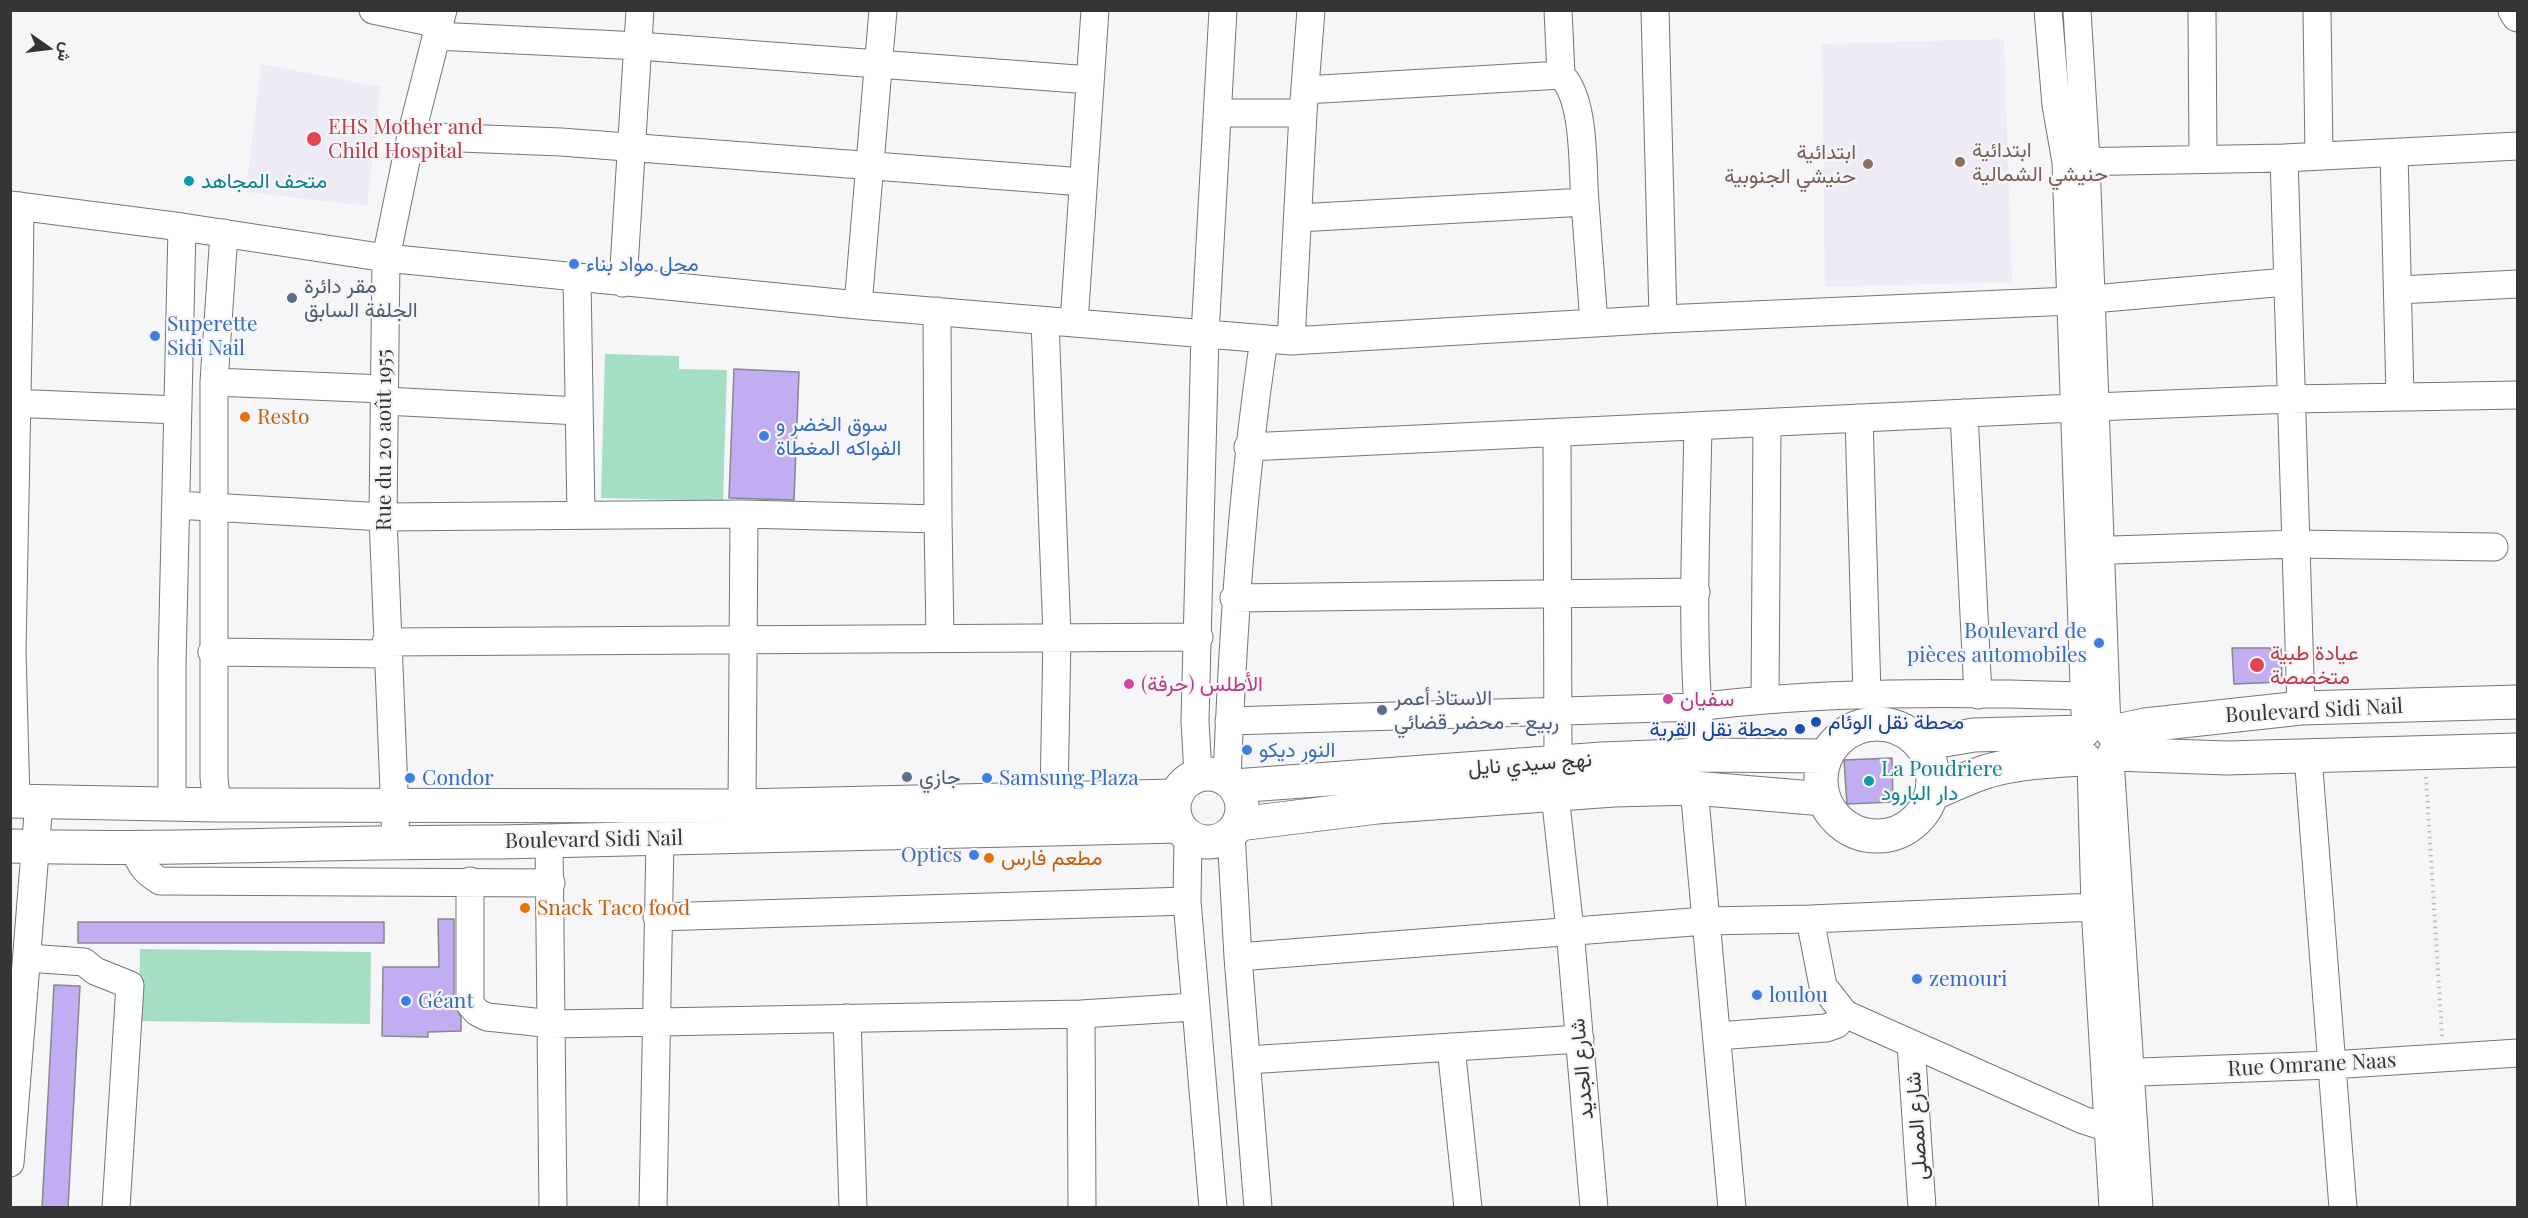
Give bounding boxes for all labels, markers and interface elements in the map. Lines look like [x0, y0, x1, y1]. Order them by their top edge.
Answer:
north arrow [18, 18, 78, 78]
text: ش [53, 41, 78, 64]
place label: EHS Mother and Child Hospital [328, 114, 483, 164]
marker: EHS Mother and Child Hospital [305, 130, 323, 148]
place label: ابتدائية حنيشي الشمالية [1972, 137, 2108, 187]
place label: ابتدائية حنيشي الجنوبية [1724, 139, 1856, 189]
marker: ابتدائية حنيشي الشمالية [1953, 155, 1967, 169]
marker: ابتدائية حنيشي الجنوبية [1861, 157, 1875, 171]
place label: متحف المجاهد [201, 168, 327, 194]
marker: متحف المجاهد [182, 174, 196, 188]
place label: محل مواد بناء [586, 251, 699, 277]
marker: محل مواد بناء [567, 257, 581, 271]
place label: مقر دائرة الجلفة السابق [304, 273, 418, 323]
marker: مقر دائرة الجلفة السابق [285, 291, 299, 305]
place label: Superette Sidi Nail [167, 311, 258, 361]
marker: Superette Sidi Nail [148, 329, 162, 343]
street label: Rue du 20 août 1955 [371, 349, 397, 531]
place label: Resto [257, 404, 310, 430]
marker: Resto [238, 410, 252, 424]
place label: سوق الخضر و الفواكه المغطاة [776, 411, 901, 461]
marker: سوق الخضر و الفواكه المغطاة [757, 429, 771, 443]
place label: Boulevard de pièces automobiles [1907, 618, 2087, 668]
marker: Boulevard de pièces automobiles [2092, 636, 2106, 650]
place label: عيادة طبية متخصصة [2270, 640, 2359, 690]
marker: عيادة طبية متخصصة [2248, 656, 2266, 674]
place label: الأطلس (حرفة) [1141, 671, 1263, 697]
marker: الأطلس (حرفة) [1122, 677, 1136, 691]
place label: الاستاذ أعمر ربيع - محضر قضائي [1394, 685, 1559, 735]
place label: سفيان [1680, 686, 1734, 712]
marker: سفيان [1661, 692, 1675, 706]
street label: Boulevard Sidi Nail [2224, 694, 2404, 728]
marker: الاستاذ أعمر ربيع - محضر قضائي [1375, 703, 1389, 717]
place label: محطة نقل الوئام [1828, 709, 1964, 735]
marker: محطة نقل الوئام [1809, 715, 1823, 729]
place label: محطة نقل القرية [1650, 716, 1788, 742]
marker: محطة نقل القرية [1793, 722, 1807, 736]
place label: النور ديكو [1259, 737, 1335, 763]
marker: النور ديكو [1240, 743, 1254, 757]
street label: نهج سيدي نايل [1467, 747, 1593, 781]
place label: La Poudriere دار البارود [1881, 756, 2003, 806]
place label: جازي [919, 764, 961, 790]
place label: Condor [422, 765, 494, 791]
place label: Samsung Plaza [999, 765, 1139, 791]
marker: جازي [900, 770, 914, 784]
marker: Condor [403, 771, 417, 785]
marker: Samsung Plaza [980, 771, 994, 785]
marker: La Poudriere دار البارود [1862, 774, 1876, 788]
street label: Boulevard Sidi Nail [505, 826, 683, 854]
place label: Optics [901, 842, 962, 868]
place label: مطعم فارس [1001, 845, 1102, 871]
marker: Optics [967, 848, 981, 862]
marker: مطعم فارس [982, 851, 996, 865]
place label: Snack Taco food [537, 895, 690, 921]
marker: Snack Taco food [518, 901, 532, 915]
place label: zemouri [1929, 966, 2007, 992]
marker: zemouri [1910, 972, 1924, 986]
place label: loulou [1769, 982, 1828, 1008]
place label: Géant [418, 988, 474, 1014]
marker: loulou [1750, 988, 1764, 1002]
marker: Géant [399, 994, 413, 1008]
street label: شارع الجديد [1565, 1017, 1599, 1121]
street label: Rue Omrane Naas [2227, 1048, 2397, 1082]
street label: شارع المصلى [1901, 1071, 1933, 1181]

